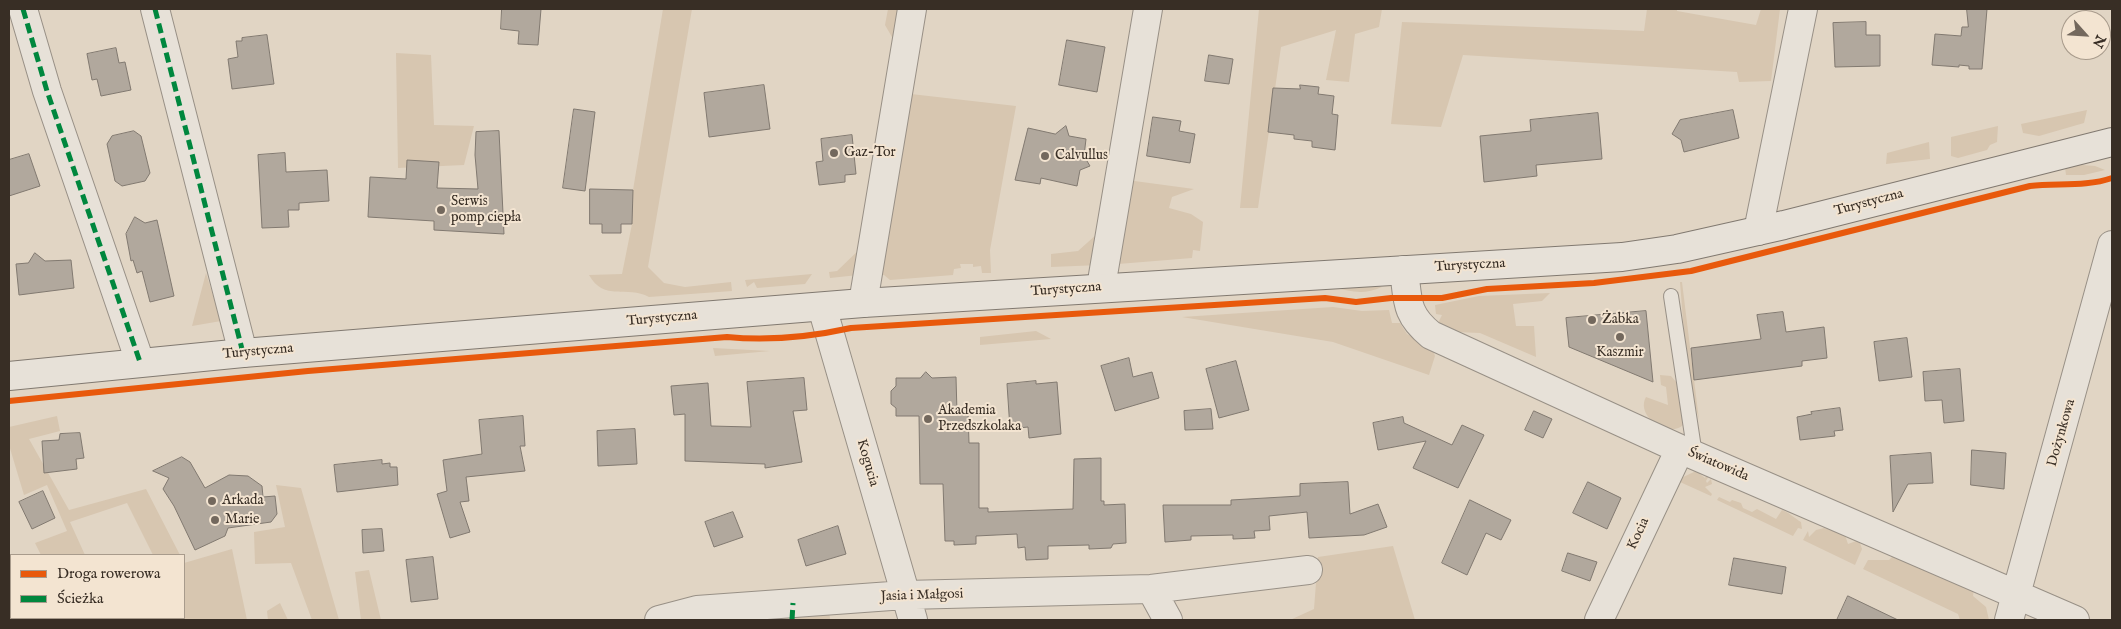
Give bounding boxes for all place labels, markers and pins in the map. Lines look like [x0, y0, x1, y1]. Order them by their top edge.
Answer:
place label: Gaz-Tor [844, 145, 896, 161]
marker: Gaz-Tor [828, 147, 840, 159]
place label: Calvullus [1055, 148, 1108, 164]
marker: Calvullus [1039, 150, 1051, 162]
place label: Serwis pomp ciepła [451, 194, 521, 226]
marker: Serwis pomp ciepła [435, 204, 447, 216]
place label: Żabka [1602, 312, 1639, 328]
marker: Żabka [1586, 314, 1598, 326]
marker: Kaszmir [1614, 331, 1626, 343]
place label: Kaszmir [1596, 345, 1644, 361]
place label: Akademia Przedszkolaka [938, 403, 1021, 436]
marker: Akademia Przedszkolaka [922, 413, 934, 425]
place label: Arkada [222, 493, 264, 509]
marker: Arkada [206, 495, 218, 507]
place label: Marie [225, 512, 259, 528]
marker: Marie [209, 514, 221, 526]

